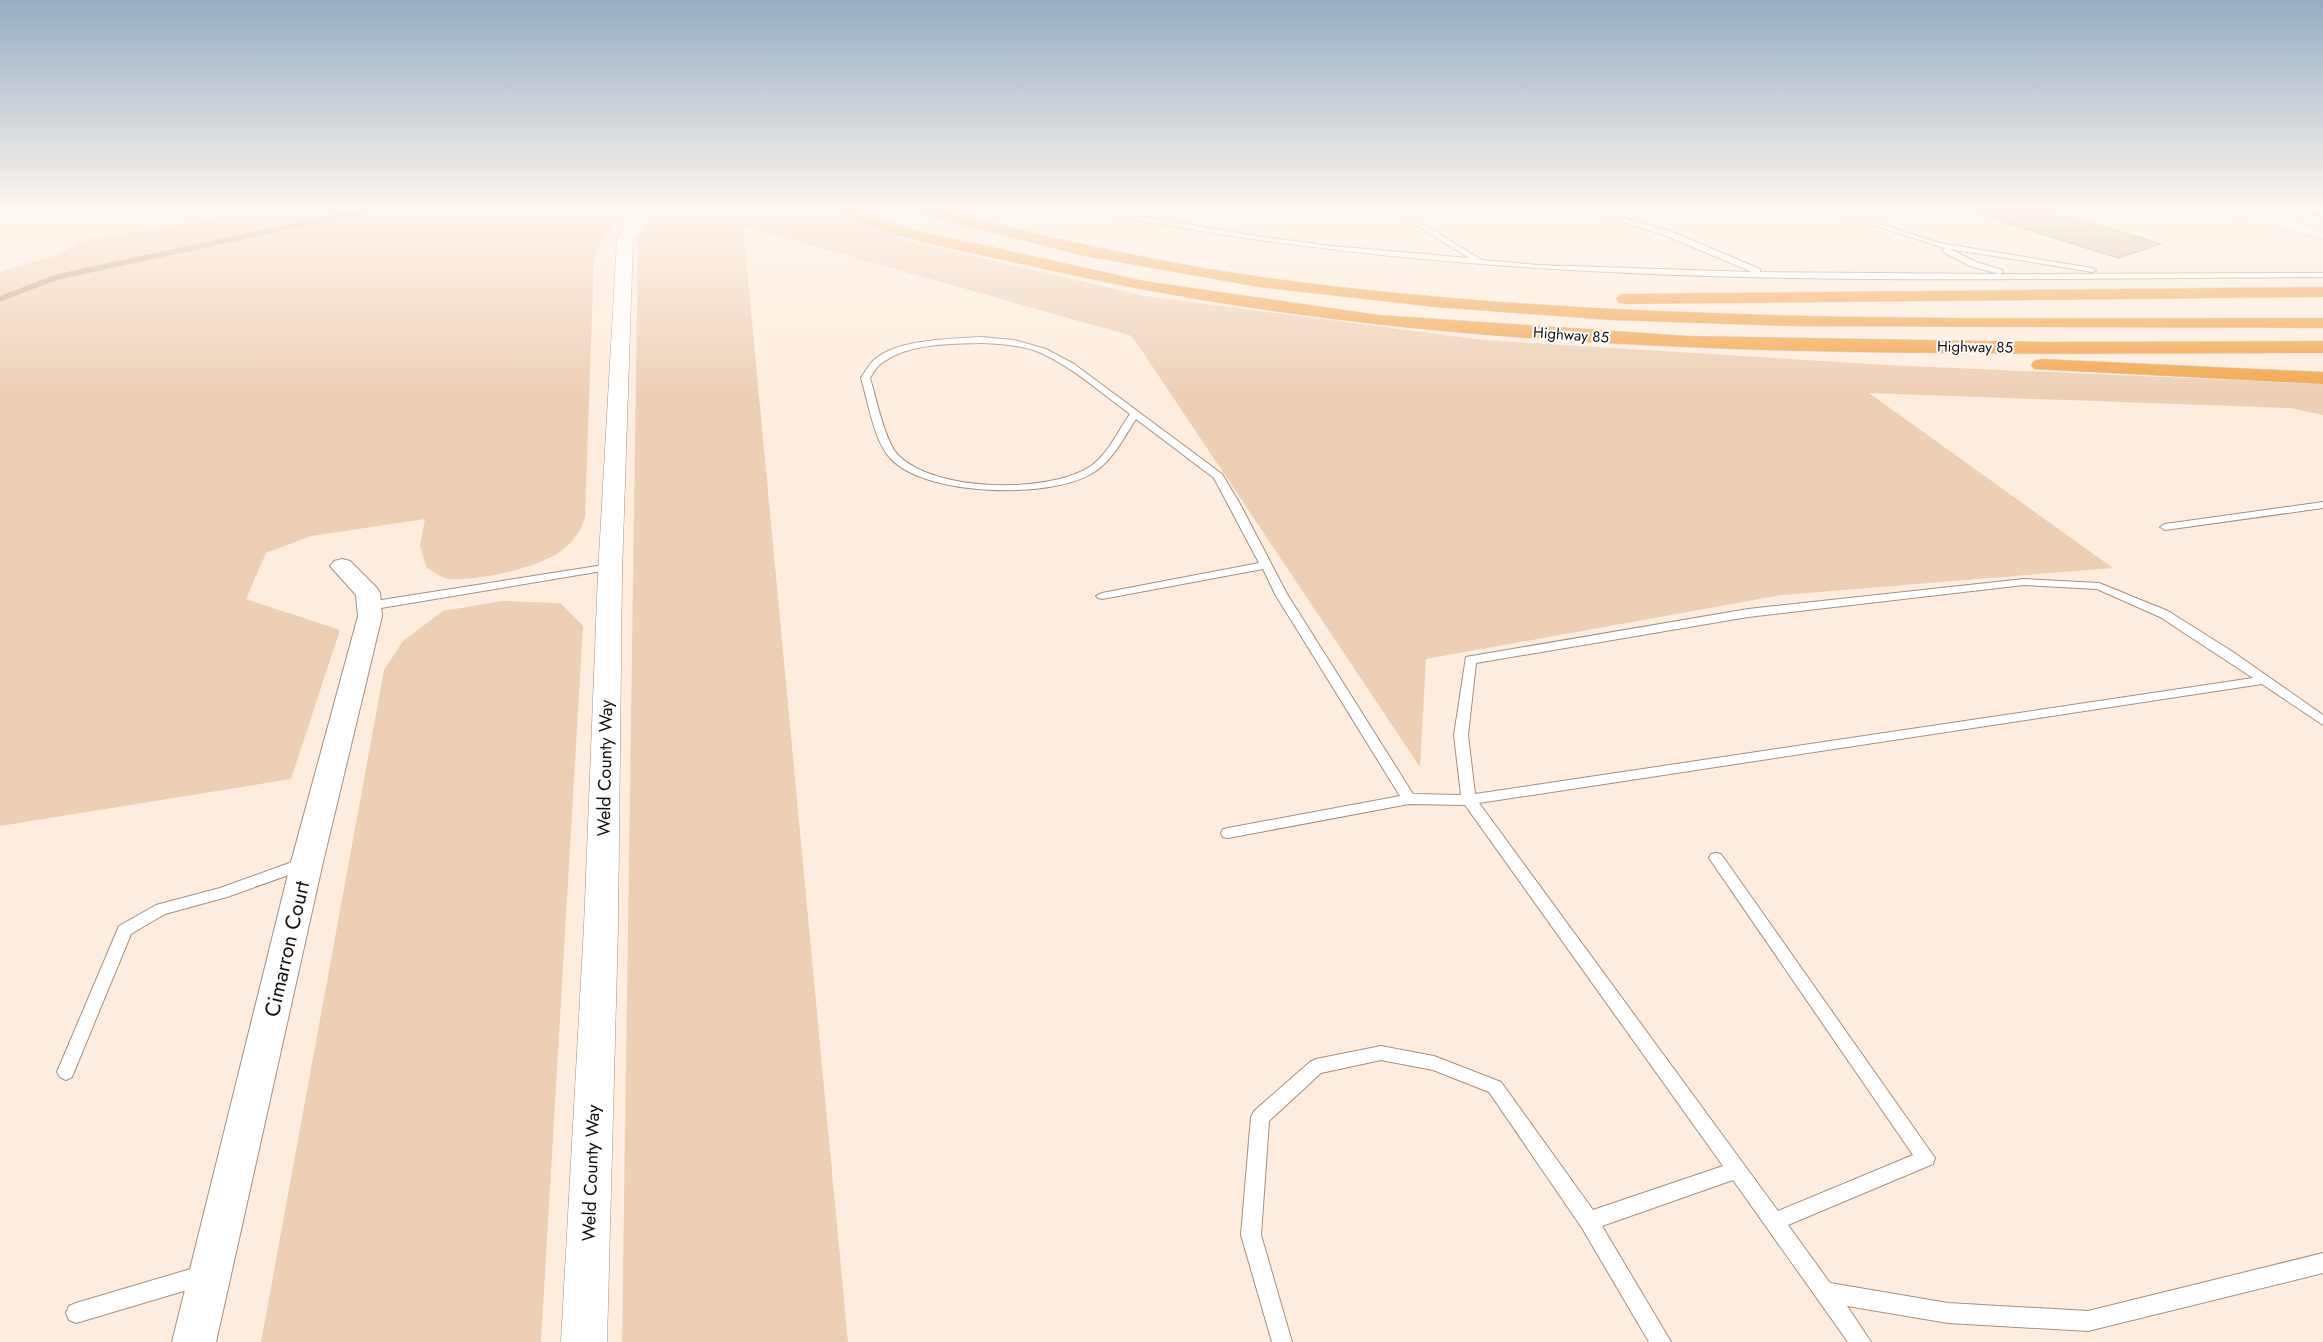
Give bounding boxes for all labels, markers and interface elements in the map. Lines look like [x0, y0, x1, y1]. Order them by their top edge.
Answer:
street label: Highway 85 [1532, 321, 1610, 349]
street label: Highway 85 [1937, 335, 2013, 359]
street label: Weld County Way [591, 699, 619, 837]
street label: Cimarron Court [257, 878, 317, 1020]
street label: Weld County Way [576, 1104, 606, 1242]

